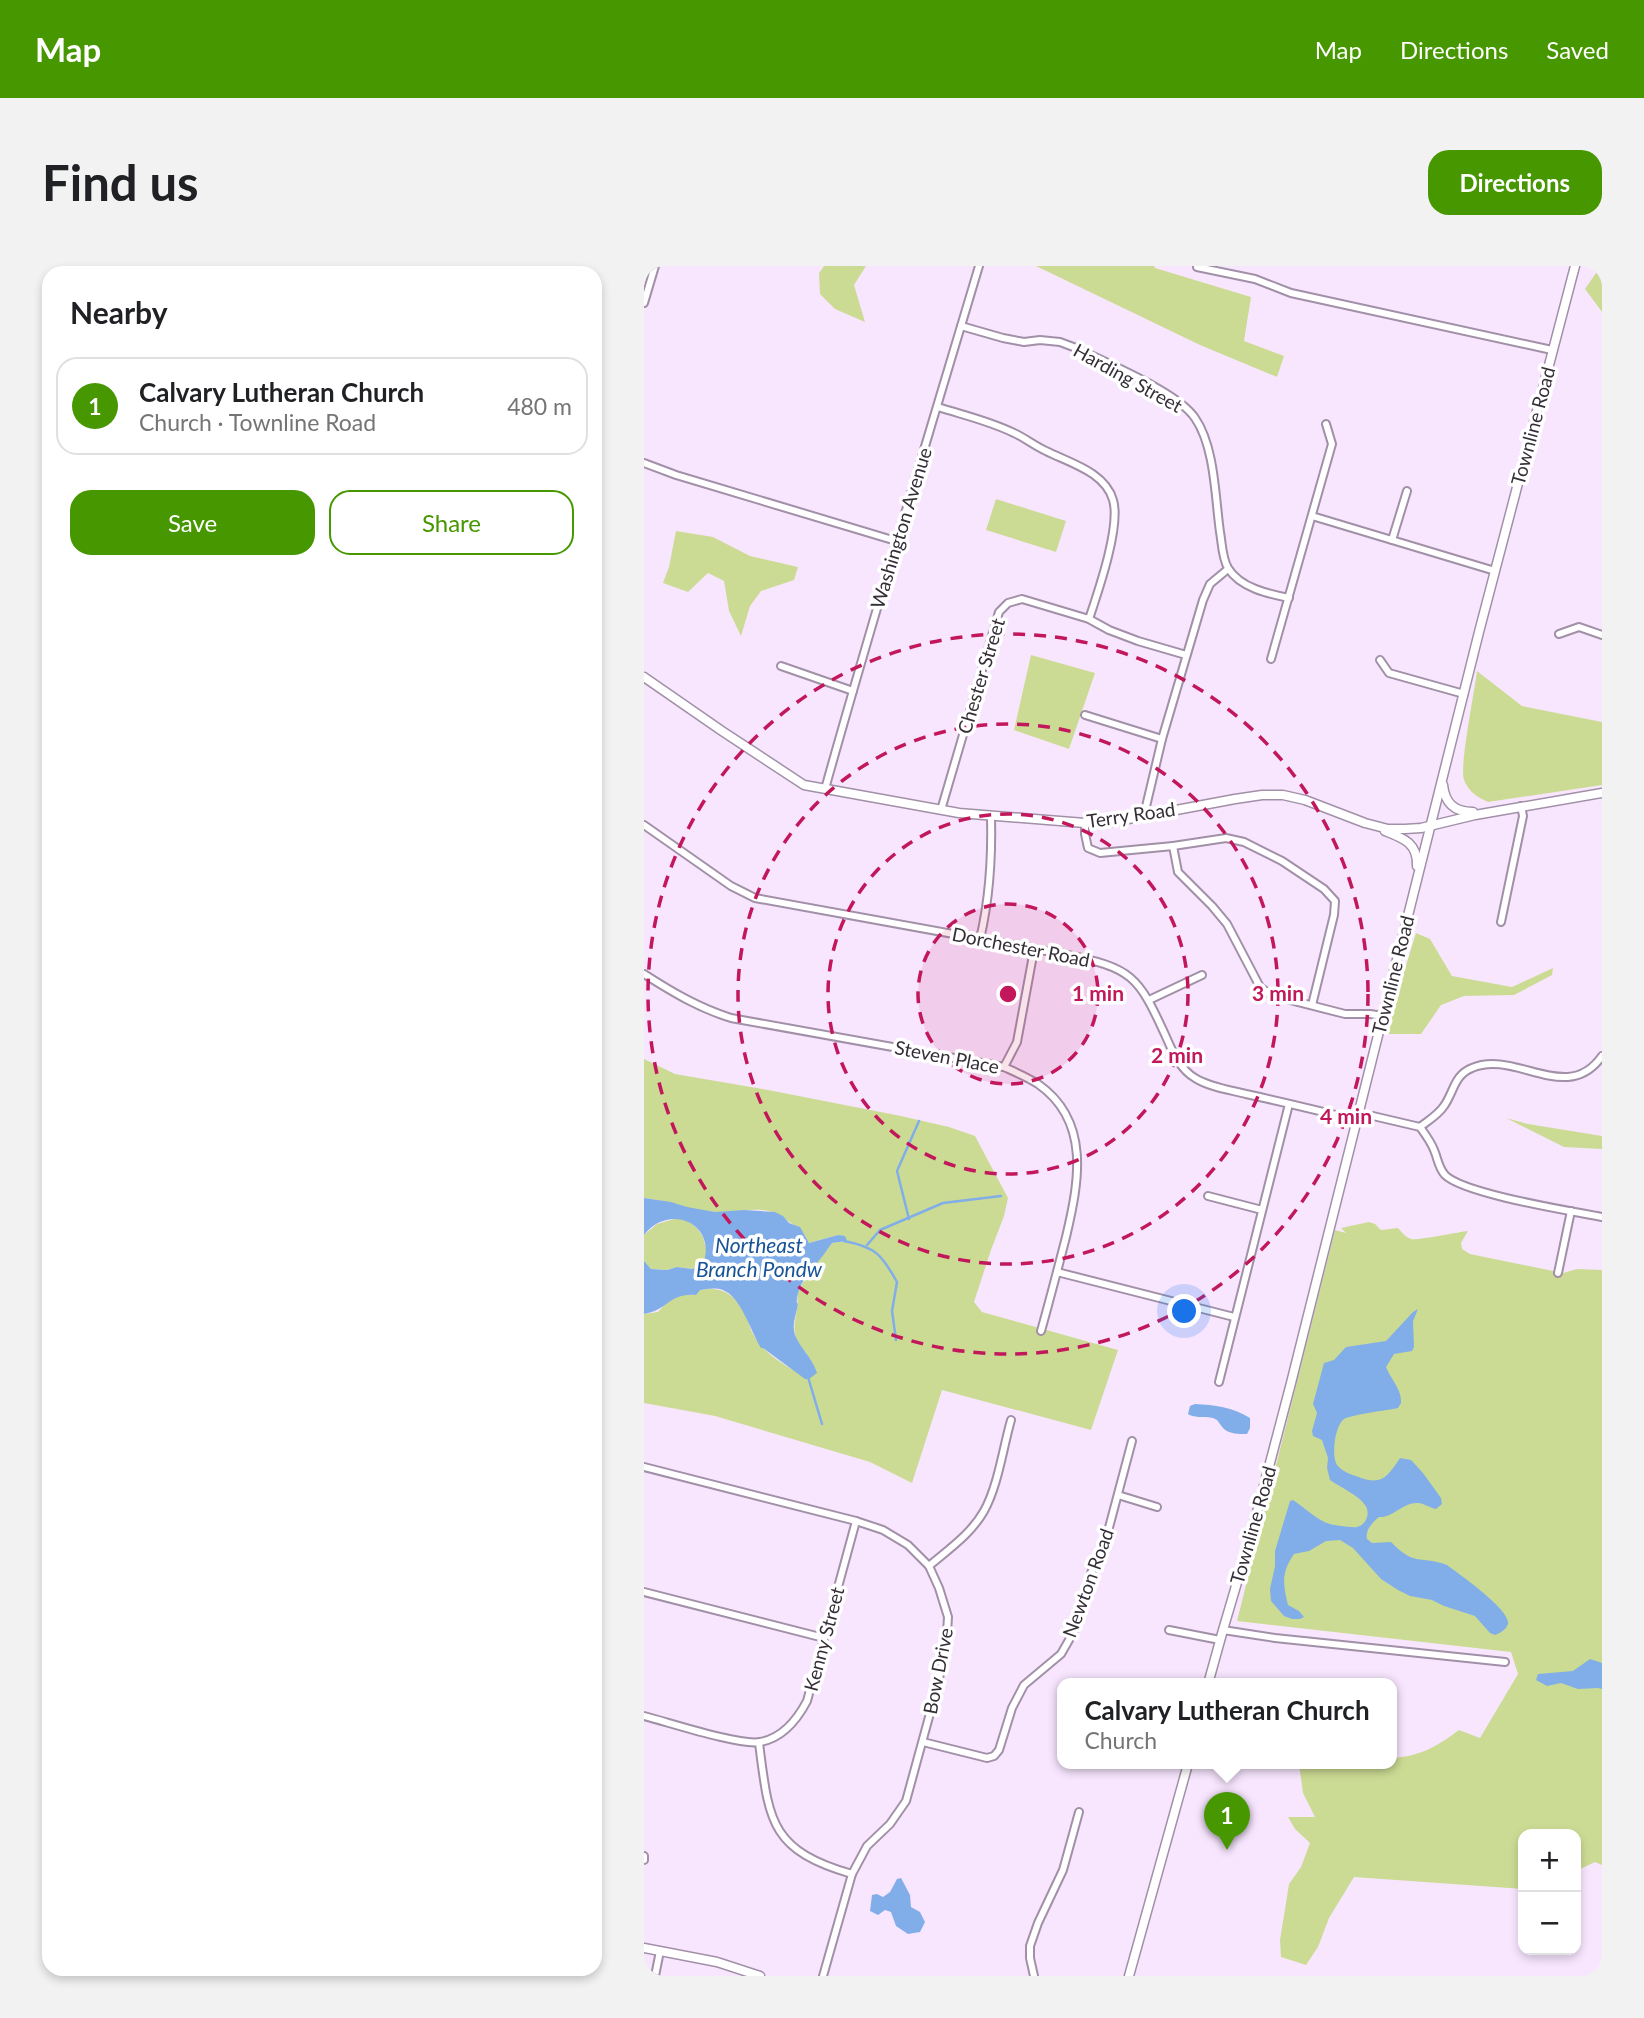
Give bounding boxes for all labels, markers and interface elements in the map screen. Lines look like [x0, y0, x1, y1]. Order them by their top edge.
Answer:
text: Map [35, 29, 101, 69]
text: Map [1315, 35, 1362, 64]
text: Directions [1400, 35, 1508, 64]
text: Saved [1546, 35, 1609, 64]
button: Directions [1428, 150, 1602, 215]
text: Find us [42, 153, 199, 211]
text: Nearby [70, 294, 168, 330]
street label: Harding Street [1070, 338, 1187, 417]
street label: Townline Road [1506, 364, 1559, 488]
text: Calvary Lutheran Church [139, 376, 424, 408]
text: 1 [88, 392, 102, 420]
text: 480 m [507, 392, 572, 420]
text: Church · Townline Road [139, 408, 376, 436]
street label: Washington Avenue [865, 445, 936, 611]
button: Save [70, 490, 315, 555]
button: Share [329, 490, 574, 555]
street label: Chester Street [952, 615, 1009, 736]
street label: Terry Road [1085, 797, 1177, 832]
street label: Townline Road [1367, 913, 1418, 1037]
street label: Dorchester Road [950, 922, 1092, 971]
text: 1 min [1072, 980, 1124, 1005]
text: 3 min [1252, 980, 1304, 1005]
centre of rings [996, 982, 1020, 1006]
street label: Steven Place [893, 1035, 1001, 1078]
text: 2 min [1151, 1042, 1203, 1067]
text: 4 min [1320, 1103, 1372, 1128]
water label: Northeast Branch Pondw [696, 1232, 823, 1281]
your location [1167, 1294, 1201, 1328]
street label: Townline Road [1225, 1463, 1280, 1587]
street label: Newton Road [1057, 1525, 1118, 1640]
street label: Kenny Street [799, 1584, 849, 1694]
street label: Bow Drive [918, 1626, 957, 1716]
popup [1057, 1678, 1397, 1769]
text: Calvary Lutheran Church [1084, 1694, 1370, 1726]
text: Church [1084, 1726, 1157, 1754]
pin: 1 [1204, 1792, 1250, 1850]
map controls [1518, 1829, 1581, 1955]
button: + [1518, 1829, 1581, 1892]
button: − [1518, 1892, 1581, 1955]

